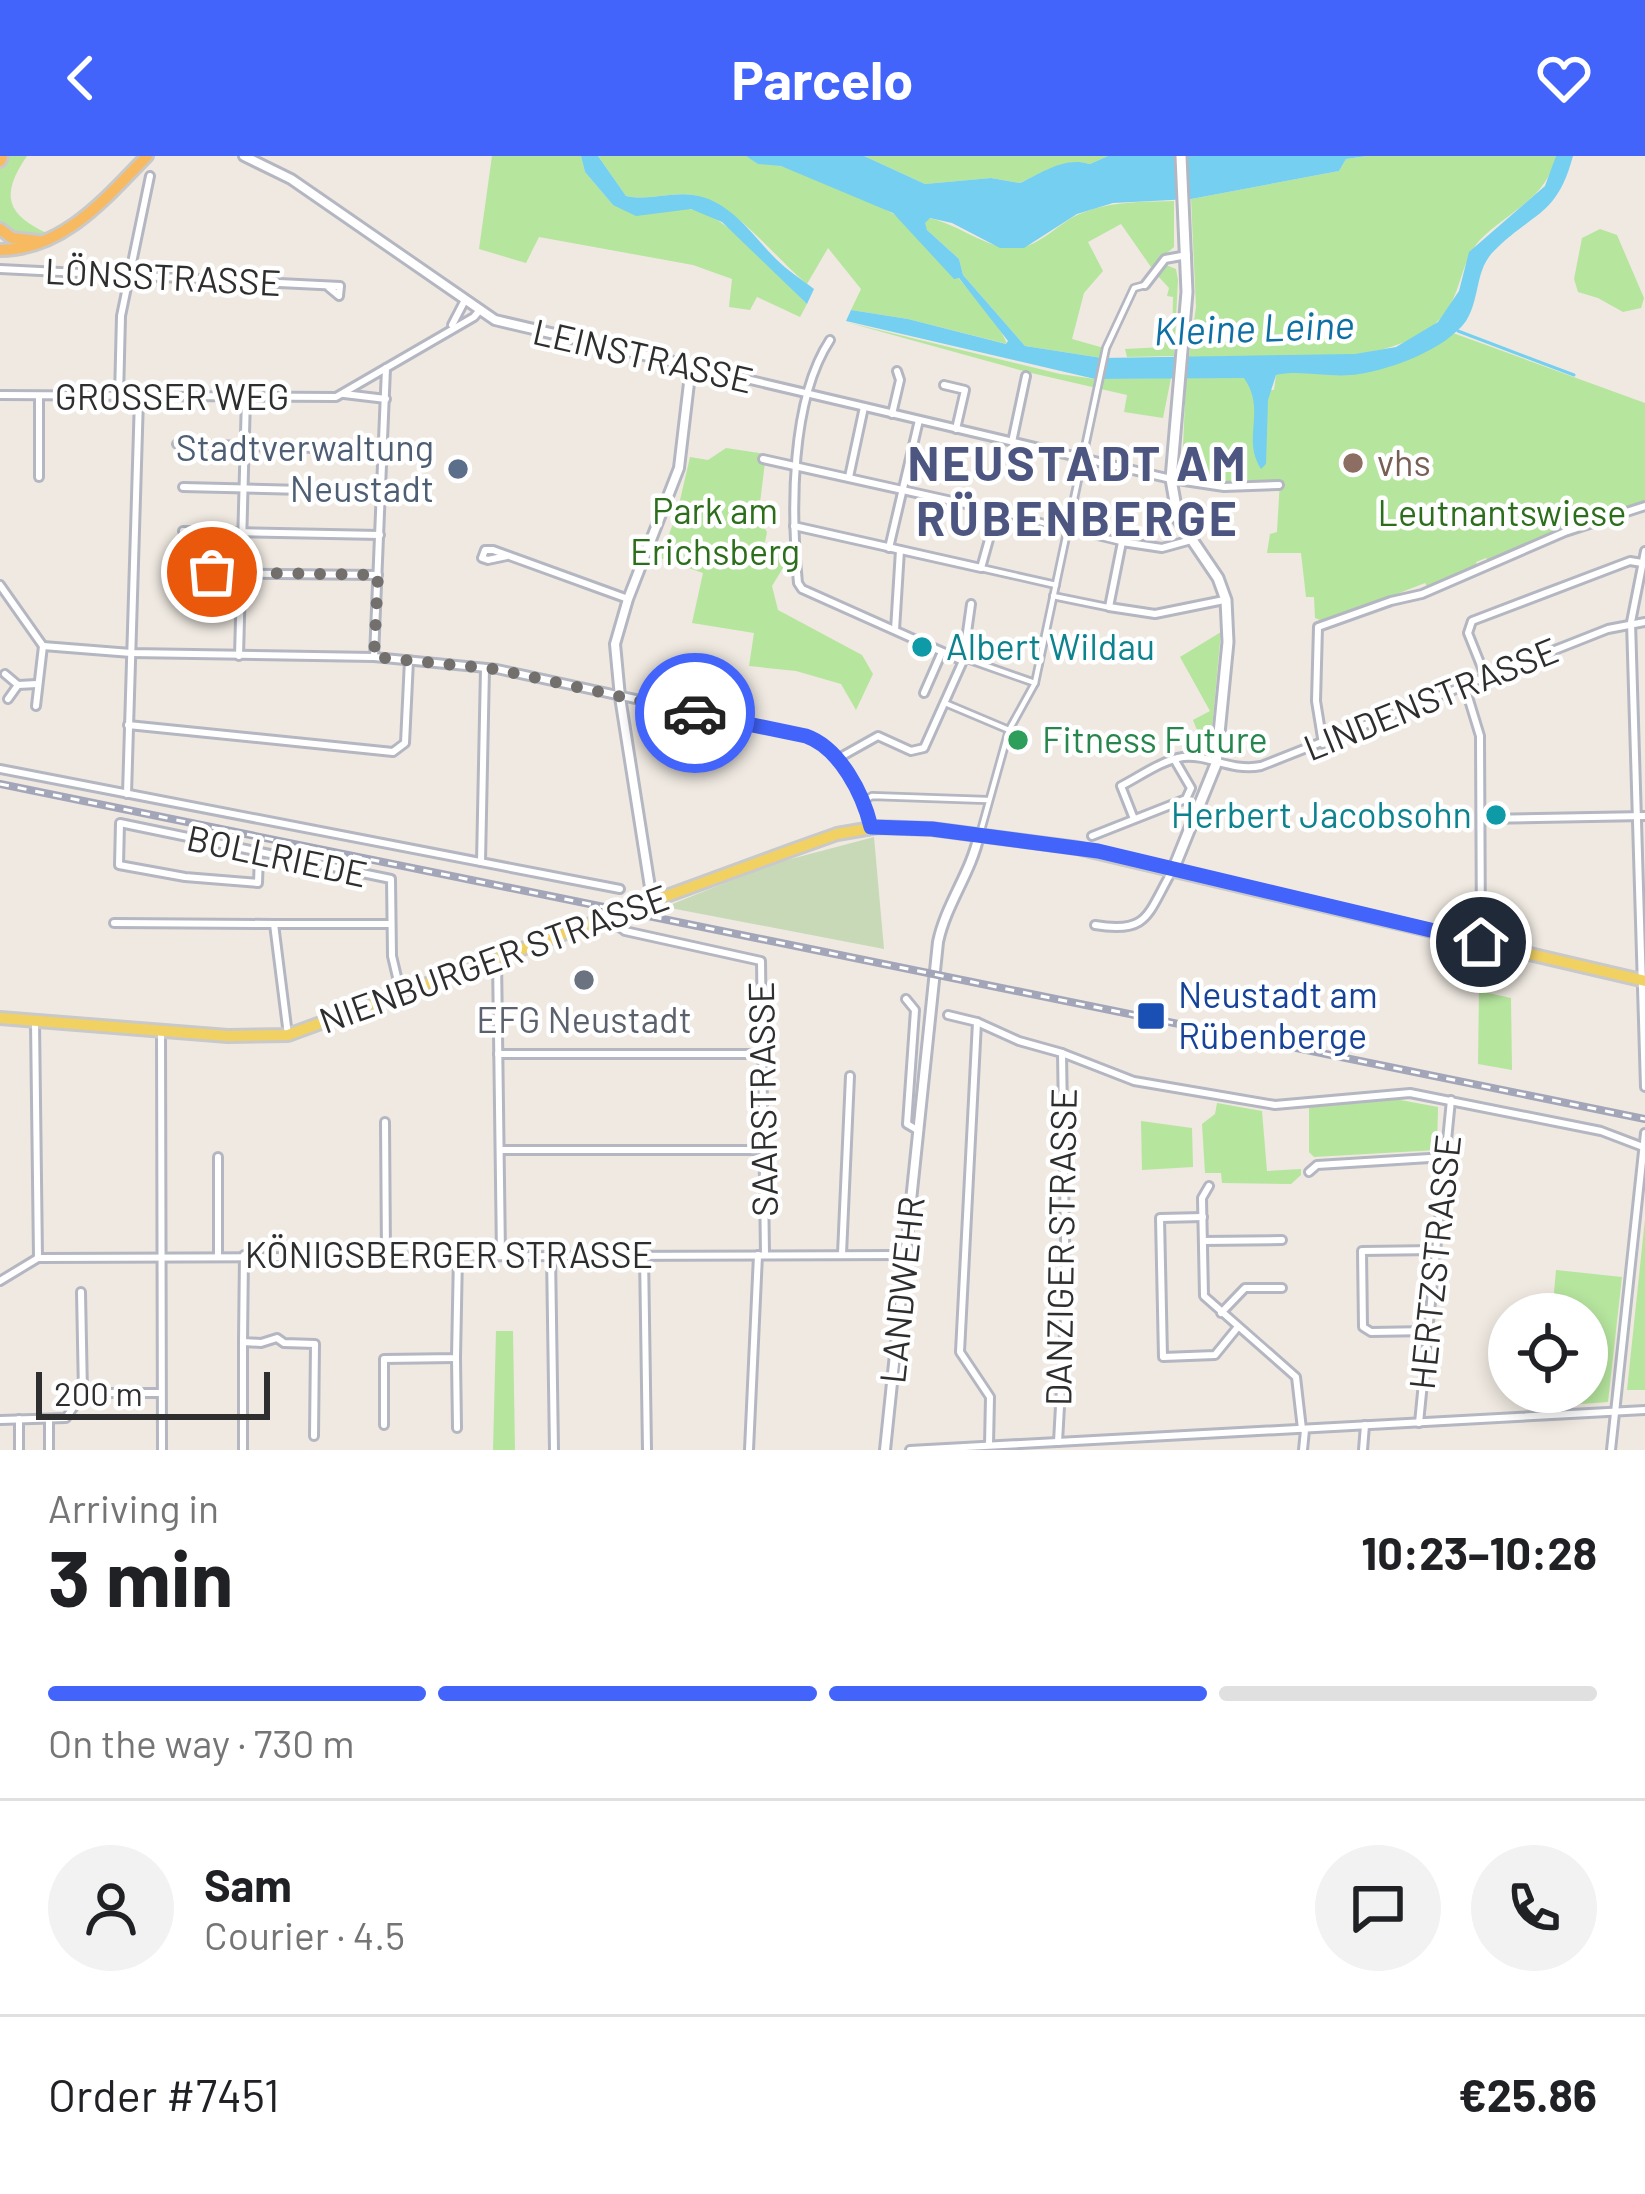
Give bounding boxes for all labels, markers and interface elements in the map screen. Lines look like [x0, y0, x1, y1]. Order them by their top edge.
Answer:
icon: back [48, 45, 114, 111]
icon: heart [1531, 45, 1597, 111]
text: Parcelo [732, 46, 913, 111]
street label: LÖNSSTRASSE [44, 248, 282, 303]
water label: Kleine Leine [1153, 300, 1355, 353]
street label: LEINSTRASSE [529, 308, 757, 401]
street label: GROSSER WEG [55, 374, 289, 417]
place label: Stadtverwaltung Neustadt [176, 425, 434, 509]
district label: NEUSTADT AM RÜBENBERGE [907, 433, 1249, 546]
place label: vhs [1377, 440, 1431, 483]
marker: vhs [1340, 450, 1366, 476]
marker: Stadtverwaltung Neustadt [445, 456, 471, 482]
park label: Park am Erichsberg [630, 488, 800, 572]
park label: Leutnantswiese [1377, 490, 1627, 533]
pin [161, 521, 263, 623]
icon: bag [179, 539, 245, 605]
place label: Albert Wildau [946, 624, 1155, 667]
street label: LINDENSTRASSE [1297, 627, 1564, 768]
marker: Albert Wildau [909, 634, 935, 660]
courier [635, 653, 755, 773]
icon: car [662, 680, 728, 746]
place label: Fitness Future [1042, 717, 1268, 760]
marker: Fitness Future [1005, 727, 1031, 753]
place label: Herbert Jacobsohn [1171, 792, 1472, 835]
marker: Herbert Jacobsohn [1483, 802, 1509, 828]
street label: BOLLRIEDE [183, 814, 371, 895]
street label: NIENBURGER STRASSE [313, 874, 674, 1041]
pin [1430, 891, 1532, 993]
icon: home [1448, 909, 1514, 975]
marker: EFG Neustadt [571, 967, 597, 993]
place label: Neustadt am Rübenberge [1178, 972, 1378, 1056]
street label: SAARSTRASSE [738, 981, 785, 1217]
place label: EFG Neustadt [476, 997, 692, 1040]
marker: Neustadt am Rübenberge [1135, 1000, 1167, 1032]
street label: DANZIGER STRASSE [1035, 1087, 1084, 1406]
street label: HERTZSTRASSE [1399, 1132, 1468, 1391]
street label: LANDWEHR [869, 1194, 932, 1385]
street label: KÖNIGSBERGER STRASSE [245, 1232, 653, 1275]
map controls [1488, 1293, 1608, 1413]
button: locate [1488, 1293, 1608, 1413]
scale bar [36, 1366, 270, 1419]
text: 200 m [54, 1373, 143, 1413]
text: Arriving in [48, 1484, 219, 1531]
text: 10:23–10:28 [1361, 1525, 1597, 1579]
text: 3 min [48, 1529, 233, 1623]
text: On the way · 730 m [48, 1719, 354, 1766]
button: person [48, 1845, 174, 1971]
button: chat [1315, 1845, 1441, 1971]
button: phone [1471, 1845, 1597, 1971]
text: Sam [204, 1857, 292, 1911]
text: Courier · 4.5 [204, 1911, 405, 1958]
text: Order #7451 [48, 2067, 279, 2121]
text: €25.86 [1458, 2067, 1597, 2121]

